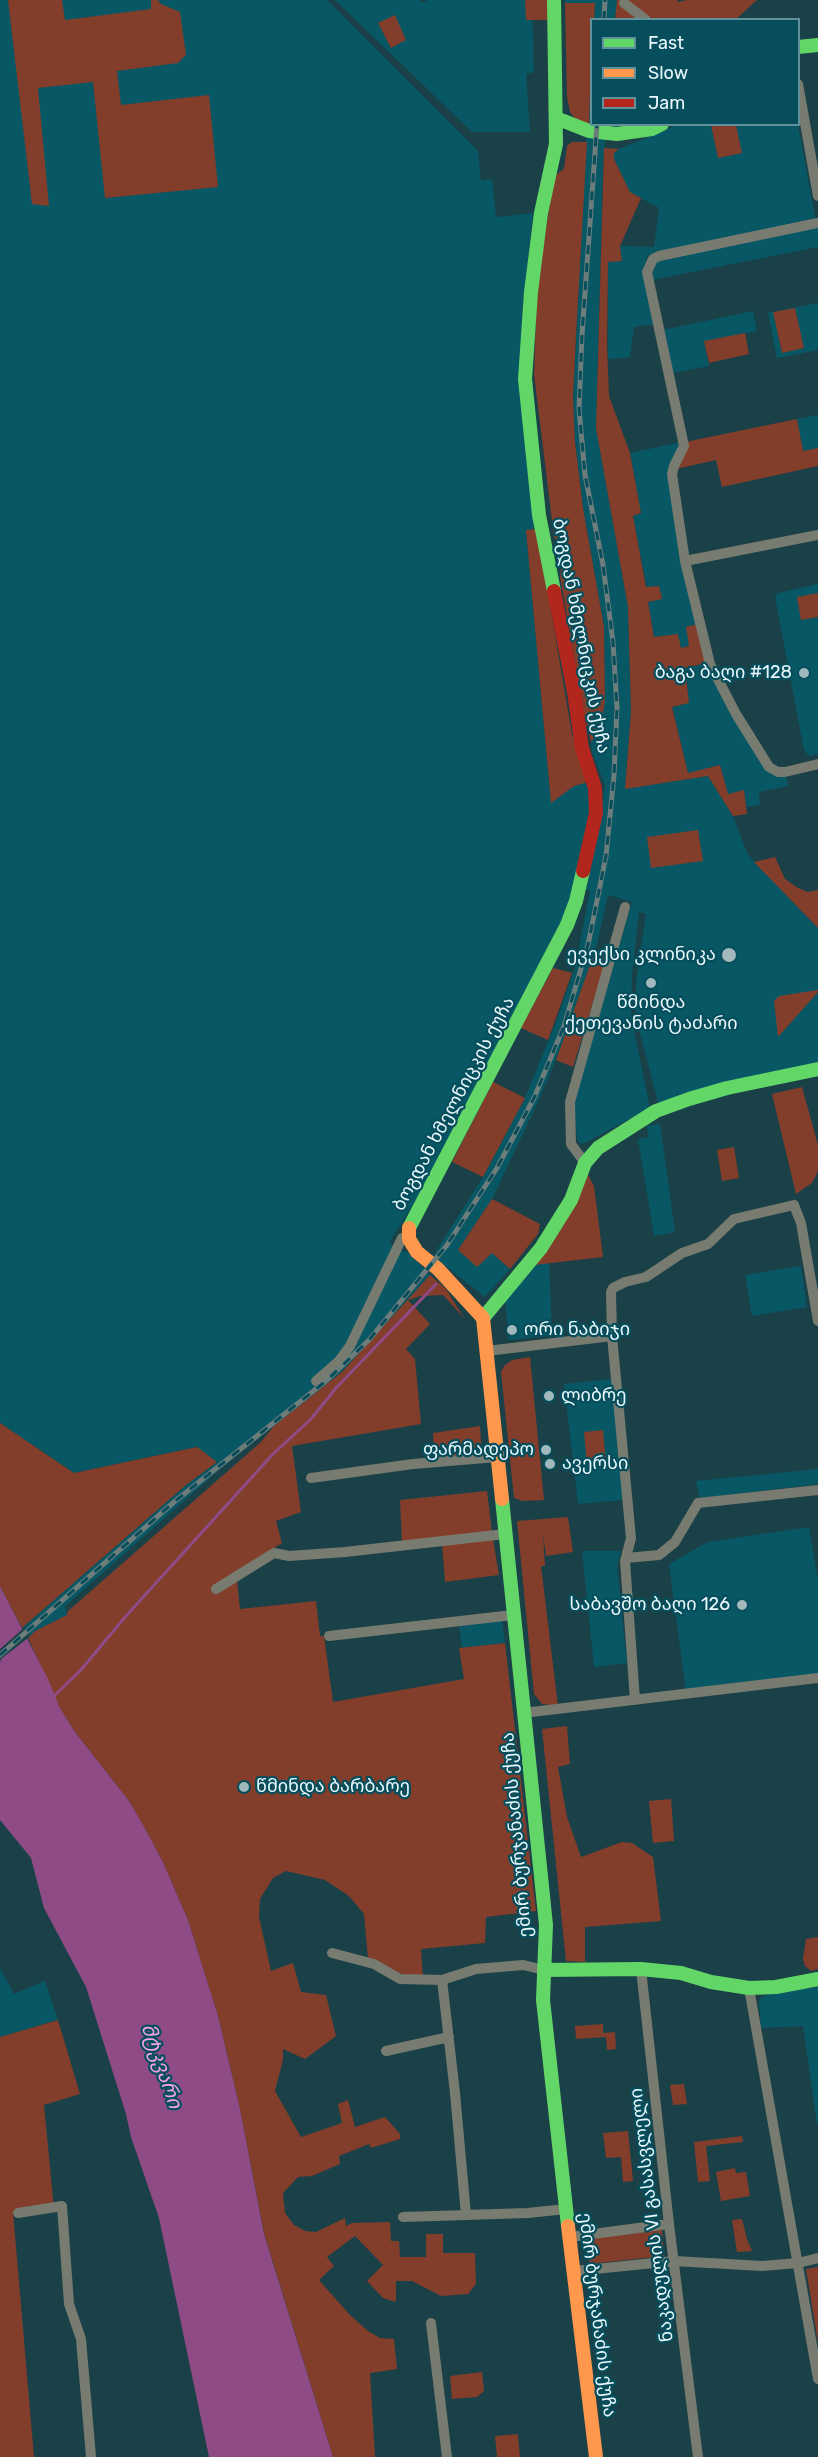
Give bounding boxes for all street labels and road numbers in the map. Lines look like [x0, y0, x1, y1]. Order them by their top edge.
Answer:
street label: ბოგდან ხმელნიცკის ქუჩა [548, 517, 614, 755]
street label: ბოგდან ხმელნიცკის ქუჩა [388, 993, 520, 1215]
street label: ემირ ბურჯანაძის ქუჩა [497, 1731, 537, 1939]
street label: ნაკადულის VI გასასვლელი [626, 2087, 678, 2343]
street label: ემირ ბურჯანაძის ქუჩა [574, 2211, 620, 2419]

